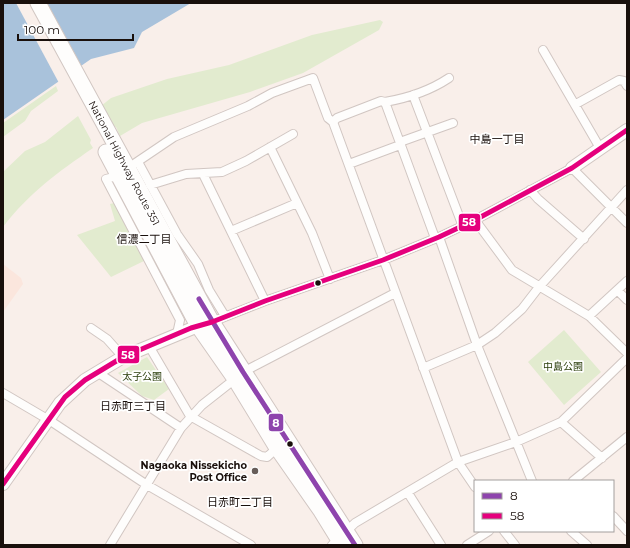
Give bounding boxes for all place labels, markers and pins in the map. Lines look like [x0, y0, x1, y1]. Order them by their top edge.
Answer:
unlabelled marker [313, 278, 323, 288]
unlabelled marker [285, 439, 295, 449]
place label: Nagaoka Nissekicho Post Office [141, 459, 247, 484]
marker: Nagaoka Nissekicho Post Office [250, 466, 260, 476]

